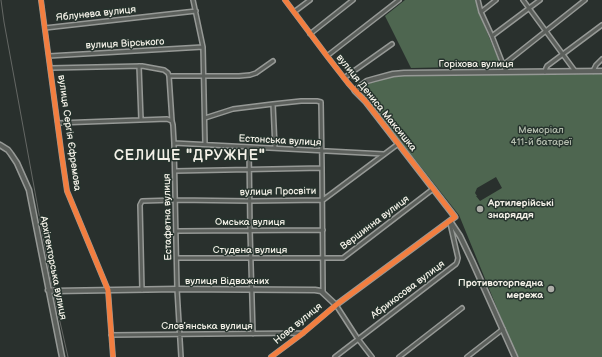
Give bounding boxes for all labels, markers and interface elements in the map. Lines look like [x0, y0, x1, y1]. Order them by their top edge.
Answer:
street label: Яблунева вулиця [55, 4, 137, 24]
street label: вулиця Вірського [85, 36, 165, 52]
street label: вулиця Дениса Максишка [333, 52, 419, 154]
street label: Горіхова вулиця [439, 58, 513, 70]
street label: вулиця Сергія Єфремова [55, 74, 83, 192]
park label: Меморіал 411-й батареї [510, 124, 572, 148]
street label: Естонська вулиця [238, 133, 322, 149]
district label: СЕЛИЩЕ "ДРУЖНЕ" [114, 148, 266, 164]
street label: Естафетна вулиця [161, 173, 175, 261]
street label: вулиця Просвіти [240, 185, 316, 199]
street label: Вершинна вулиця [338, 193, 412, 253]
place label: Артилерійські знаряддя [488, 197, 554, 220]
marker: Артилерійські знаряддя [475, 204, 485, 214]
street label: Архітекторська вулиця [37, 215, 69, 321]
street label: Омська вулиця [215, 216, 285, 228]
street label: Студена вулиця [213, 244, 287, 256]
street label: Абрикосова вулиця [369, 258, 447, 322]
street label: вулиця Відважних [185, 275, 269, 287]
place label: Противоторпедна мережа [458, 277, 543, 300]
marker: Противоторпедна мережа [546, 284, 556, 294]
street label: Нова вулиця [271, 301, 325, 347]
street label: Словʼянська вулиця [161, 320, 253, 332]

